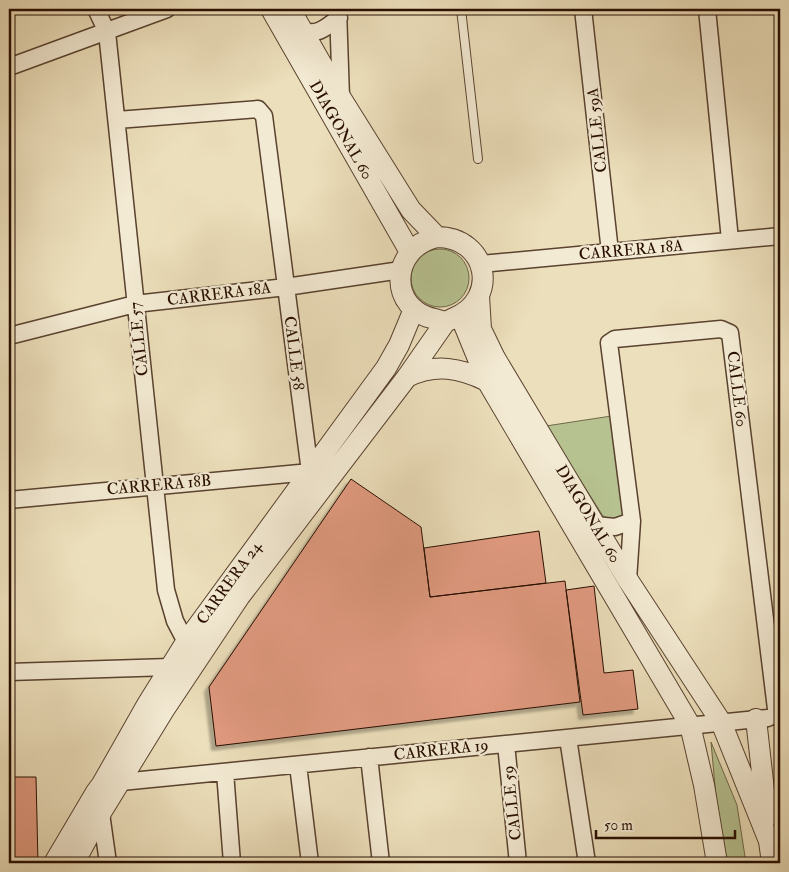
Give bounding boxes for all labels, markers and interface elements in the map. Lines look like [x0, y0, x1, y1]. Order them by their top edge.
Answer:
street label: DIAGONAL 60 [305, 77, 377, 183]
street label: CALLE 59A [583, 87, 611, 173]
street label: CARRERA 18A [578, 235, 684, 265]
street label: CARRERA 18A [166, 278, 272, 310]
street label: CALLE 57 [125, 300, 153, 377]
street label: CALLE 58 [280, 315, 309, 392]
street label: CALLE 60 [722, 350, 752, 428]
street label: DIAGONAL 60 [551, 461, 625, 567]
street label: CARRERA 18B [106, 470, 212, 500]
street label: CARRERA 24 [192, 536, 267, 629]
street label: CARRERA 19 [393, 735, 489, 765]
street label: CALLE 59 [498, 765, 526, 841]
scale bar [596, 807, 735, 839]
text: 50 m [604, 816, 633, 835]

